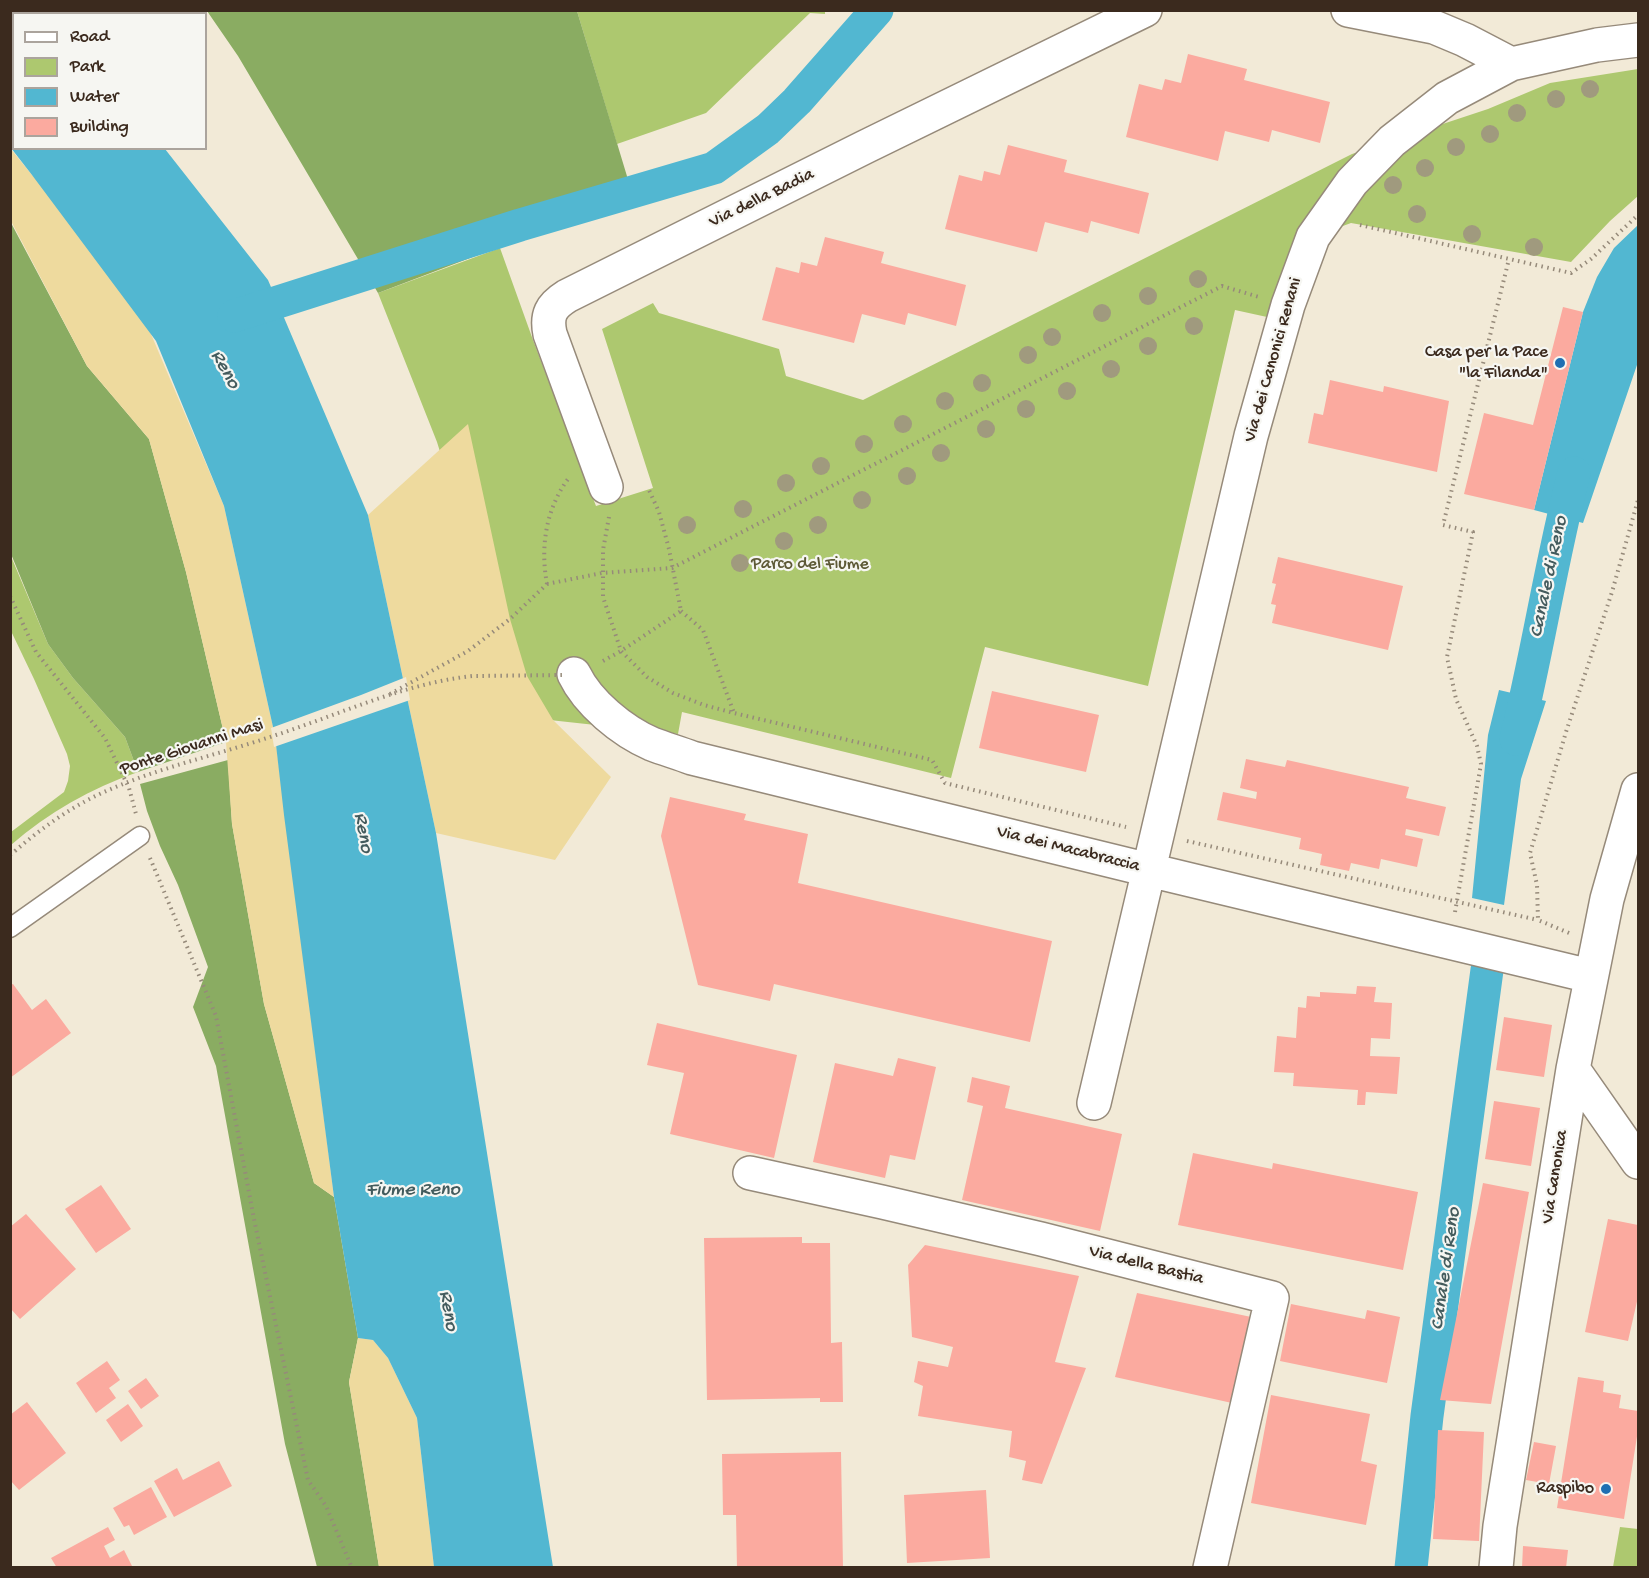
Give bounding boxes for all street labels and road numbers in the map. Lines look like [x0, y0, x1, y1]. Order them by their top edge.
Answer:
street label: Via della Badia [706, 164, 818, 234]
street label: Via dei Canonici Renani [1240, 275, 1308, 445]
street label: Ponte Giovanni Masi [118, 715, 266, 781]
street label: Via dei Macabraccia [994, 822, 1142, 878]
street label: Via Canonica [1538, 1129, 1574, 1225]
street label: Via della Bastia [1087, 1241, 1205, 1291]

